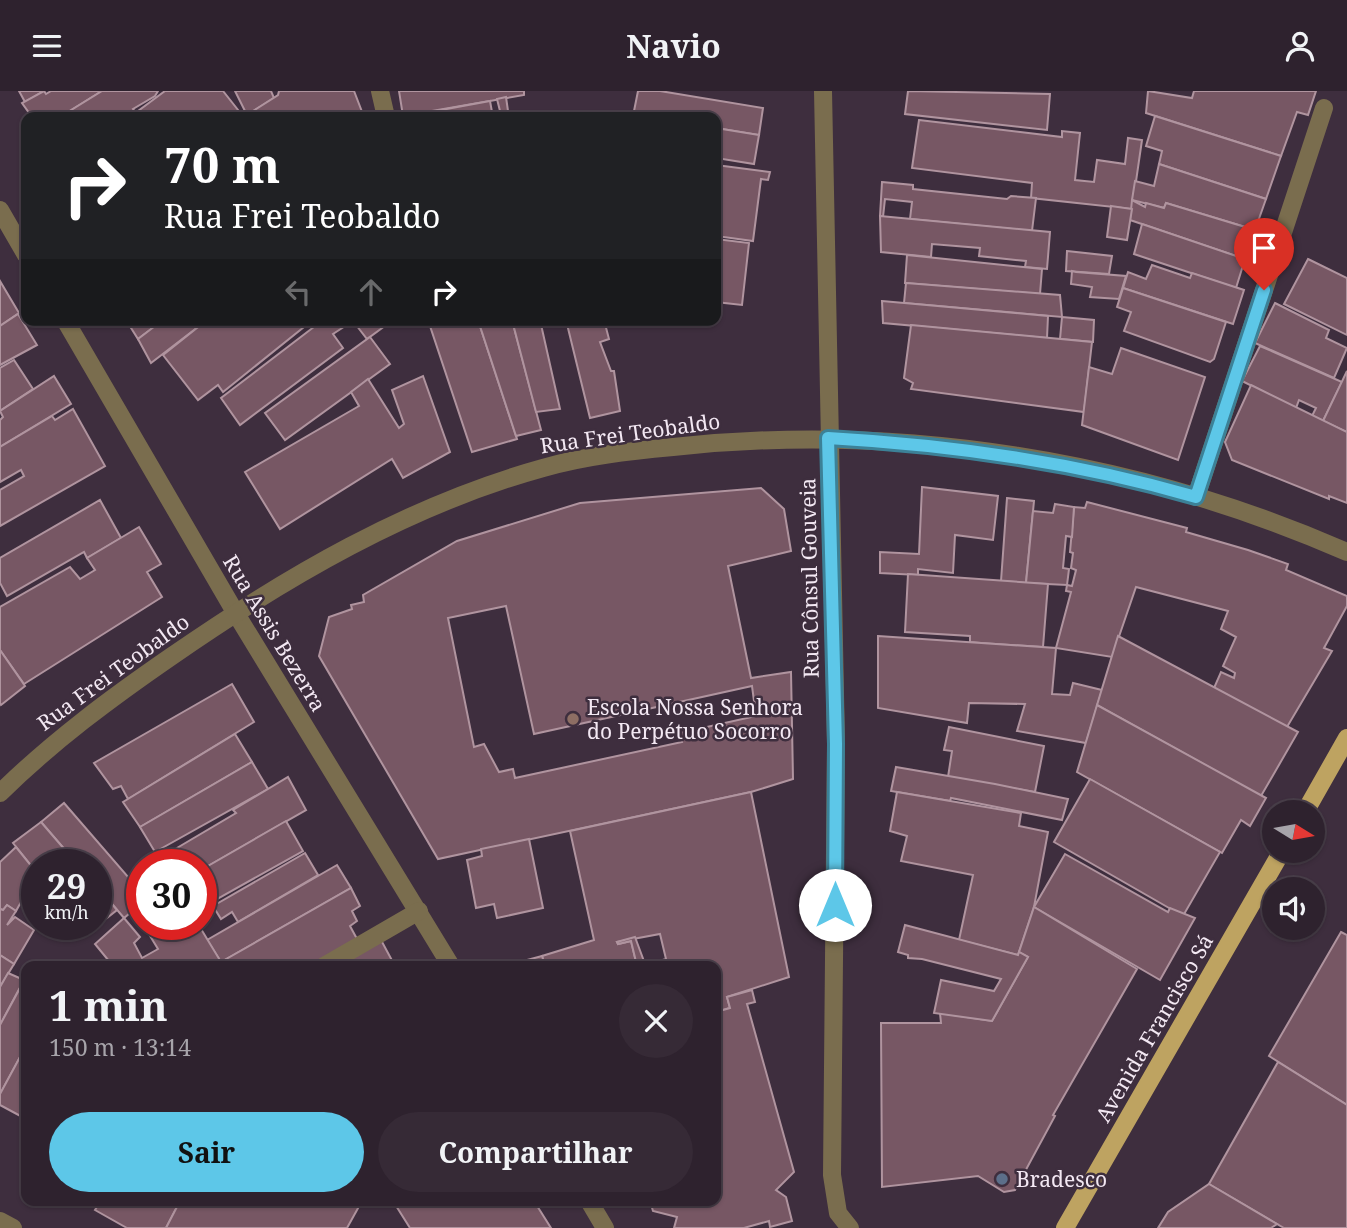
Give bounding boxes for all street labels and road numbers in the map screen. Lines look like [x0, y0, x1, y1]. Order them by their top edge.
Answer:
street label: Rua Frei Teobaldo [538, 407, 722, 459]
street label: Rua Cônsul Gouveia [793, 478, 825, 678]
street label: Rua Assis Bezerra [217, 550, 333, 716]
street label: Rua Frei Teobaldo [31, 607, 195, 737]
street label: Avenida Francisco Sá [1089, 929, 1219, 1127]

